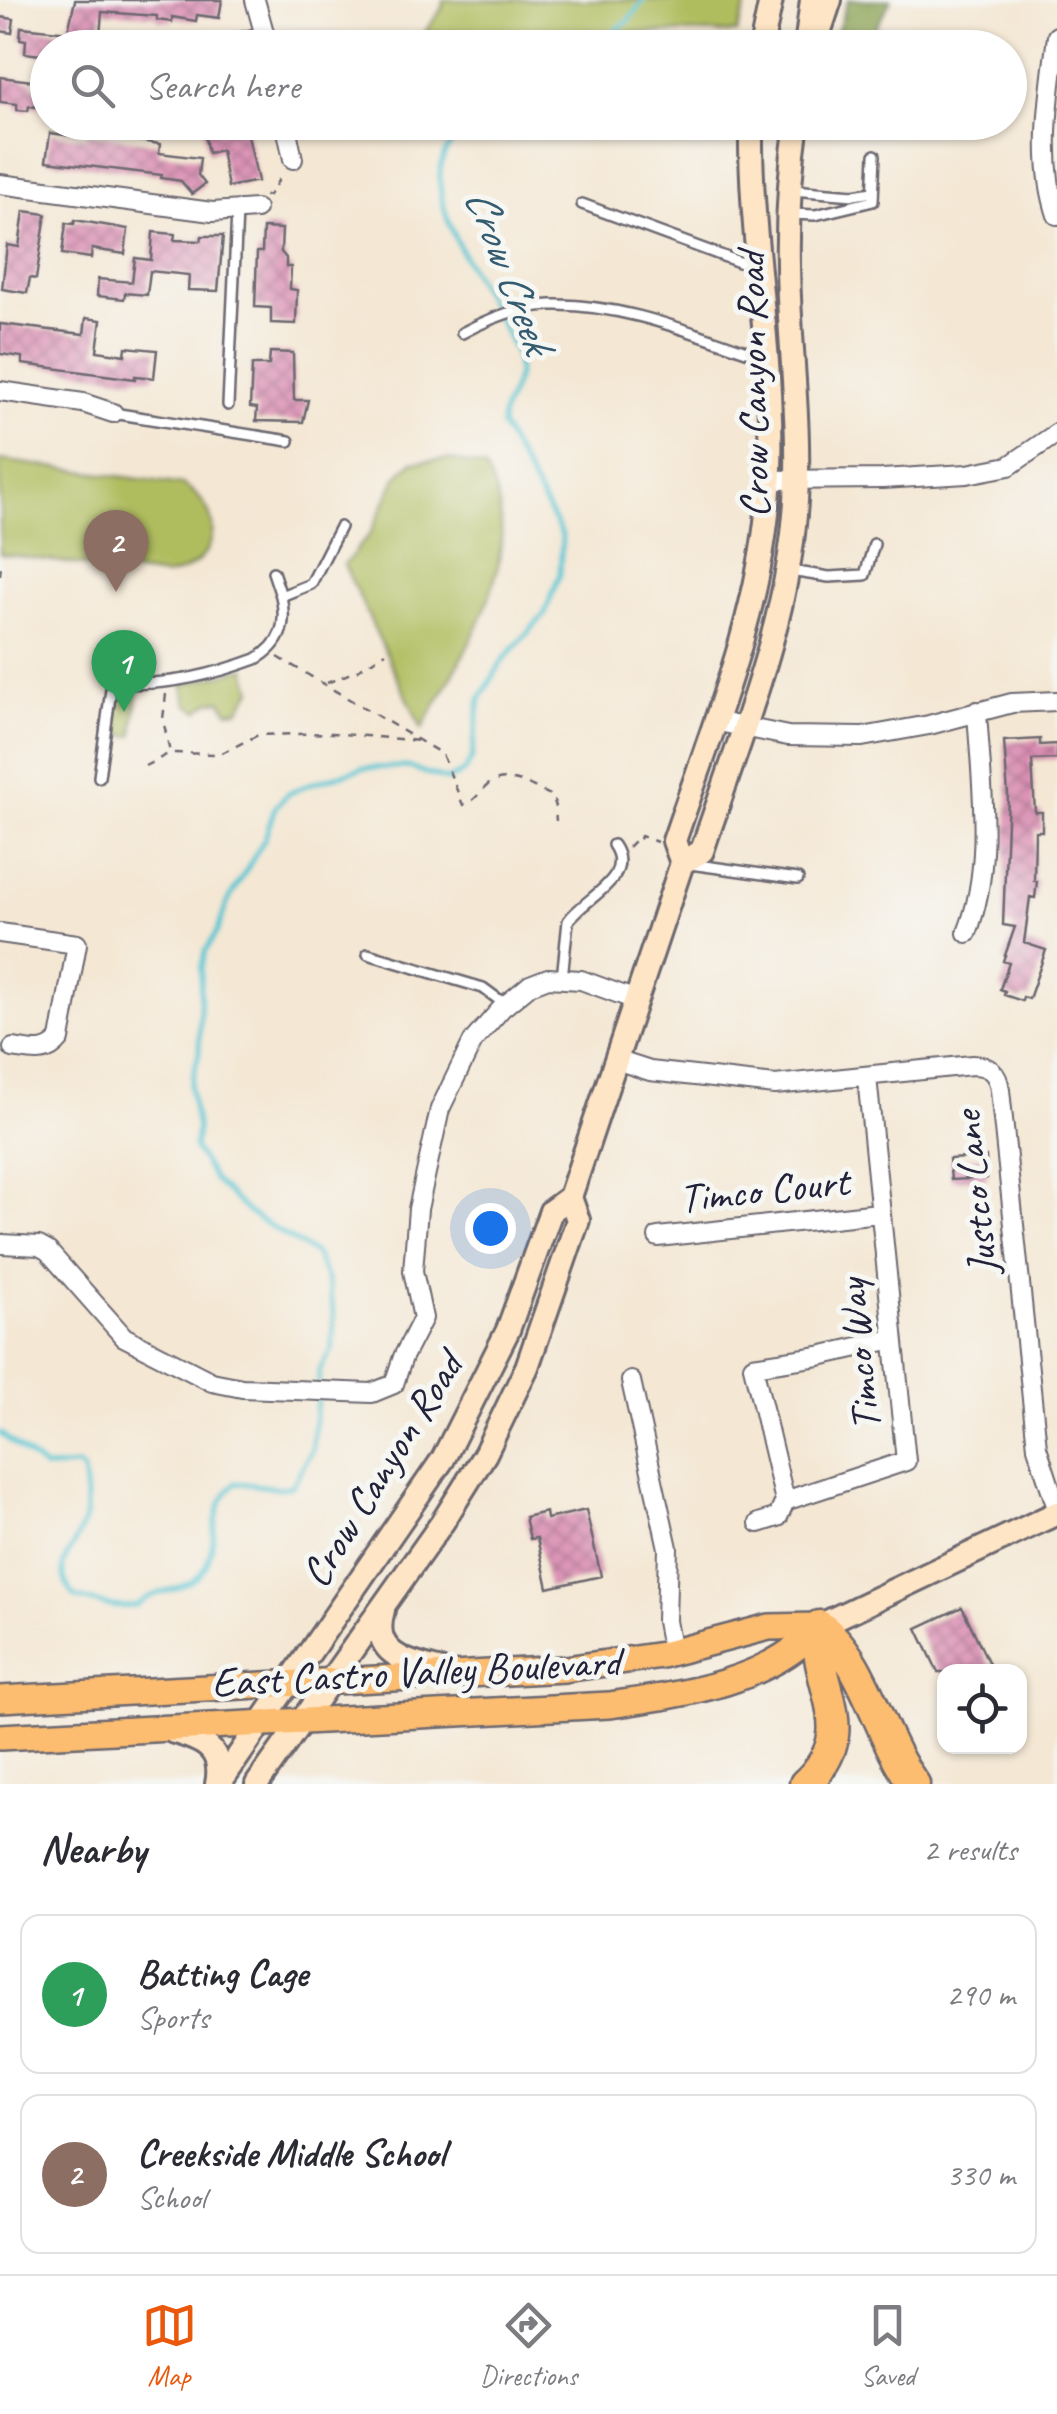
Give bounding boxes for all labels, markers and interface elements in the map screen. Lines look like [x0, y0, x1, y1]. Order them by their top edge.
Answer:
search box [30, 30, 1027, 140]
icon: search [65, 58, 120, 113]
text: Search here [145, 62, 300, 109]
water label: Crow Creek [452, 180, 569, 367]
street label: Crow Canyon Road [724, 246, 782, 519]
pin: 2 [84, 510, 148, 592]
pin: 1 [92, 630, 156, 712]
street label: Justco Lane [940, 1105, 1010, 1279]
street label: Timco Court [677, 1154, 855, 1225]
your location [465, 1203, 516, 1254]
street label: Timco Way [824, 1273, 893, 1433]
street label: Crow Canyon Road [289, 1338, 478, 1597]
street label: East Castro Valley Boulevard [210, 1635, 627, 1709]
map controls [937, 1664, 1027, 1754]
button: locate [937, 1664, 1027, 1754]
text: Nearby [40, 1823, 146, 1876]
text: 2 results [923, 1829, 1017, 1870]
text: Batting Cage [137, 1950, 307, 1997]
text: 1 [67, 1974, 82, 2015]
text: 290 m [946, 1974, 1015, 2015]
text: Sports [137, 1997, 209, 2038]
text: Creekside Middle School [137, 2130, 445, 2177]
text: 2 [67, 2154, 82, 2195]
text: 330 m [946, 2154, 1015, 2195]
text: School [137, 2177, 206, 2218]
tab: Map [142, 2298, 197, 2393]
tab: Directions [480, 2298, 577, 2393]
tab: Saved [860, 2298, 915, 2393]

